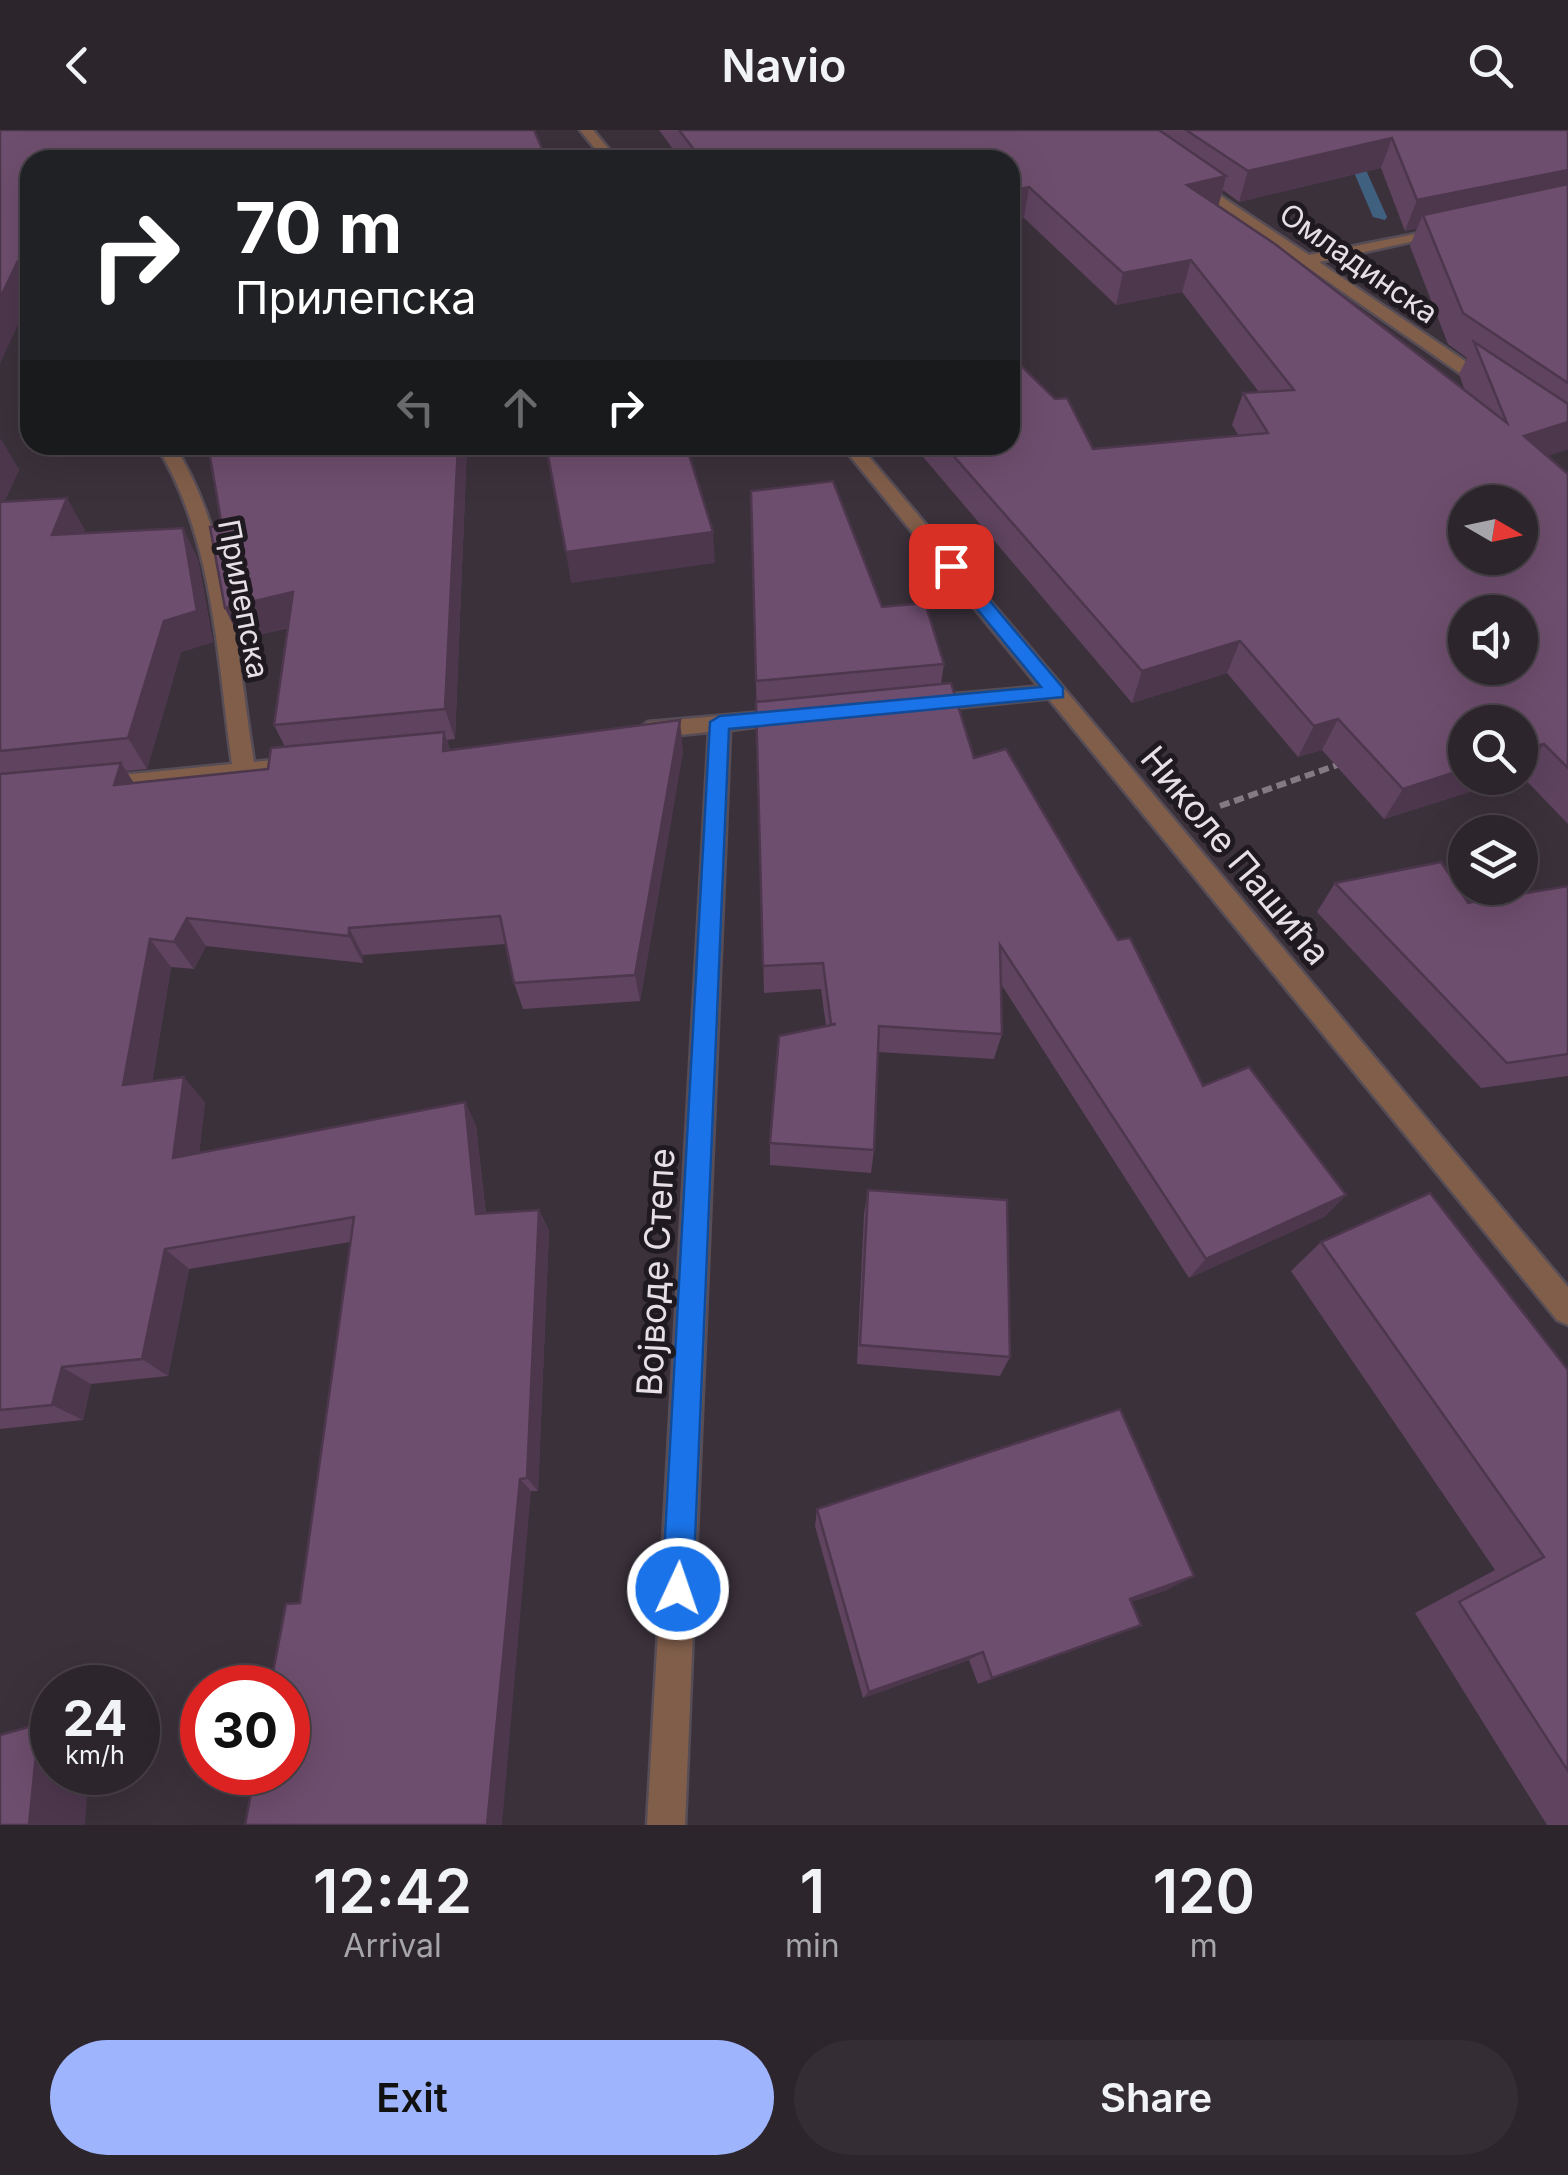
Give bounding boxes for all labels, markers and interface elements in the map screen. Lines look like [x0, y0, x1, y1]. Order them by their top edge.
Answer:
icon: back [50, 38, 105, 93]
text: Navio [722, 38, 846, 93]
icon: search [1463, 38, 1518, 93]
text: 70 m [235, 185, 402, 270]
icon: right [70, 190, 200, 320]
street label: Омладинска [1273, 195, 1445, 331]
text: Прилепска [235, 270, 477, 325]
icon: left [388, 380, 443, 435]
icon: ahead [493, 380, 548, 435]
icon: right [598, 380, 653, 435]
north arrow [1448, 485, 1538, 575]
map controls [1448, 485, 1538, 905]
street label: Прилепска [211, 517, 277, 681]
pin [909, 524, 994, 609]
icon: arrive [924, 539, 979, 594]
button: sound [1448, 595, 1538, 685]
button: search [1448, 705, 1538, 795]
street label: Николе Пашића [1133, 737, 1339, 973]
button: layers [1448, 815, 1538, 905]
street label: Војводе Степе [628, 1147, 682, 1397]
position arrow [626, 1537, 730, 1641]
speed limit sign: 30 [180, 1665, 310, 1795]
text: 24 [63, 1688, 127, 1748]
text: km/h [65, 1740, 125, 1770]
text: 12:42 [313, 1855, 472, 1927]
text: 1 [800, 1855, 825, 1927]
text: 120 [1153, 1855, 1255, 1927]
text: Arrival [343, 1926, 442, 1965]
text: min [785, 1926, 840, 1965]
text: m [1190, 1926, 1218, 1965]
button: Exit [50, 2040, 774, 2155]
button: Share [794, 2040, 1518, 2155]

